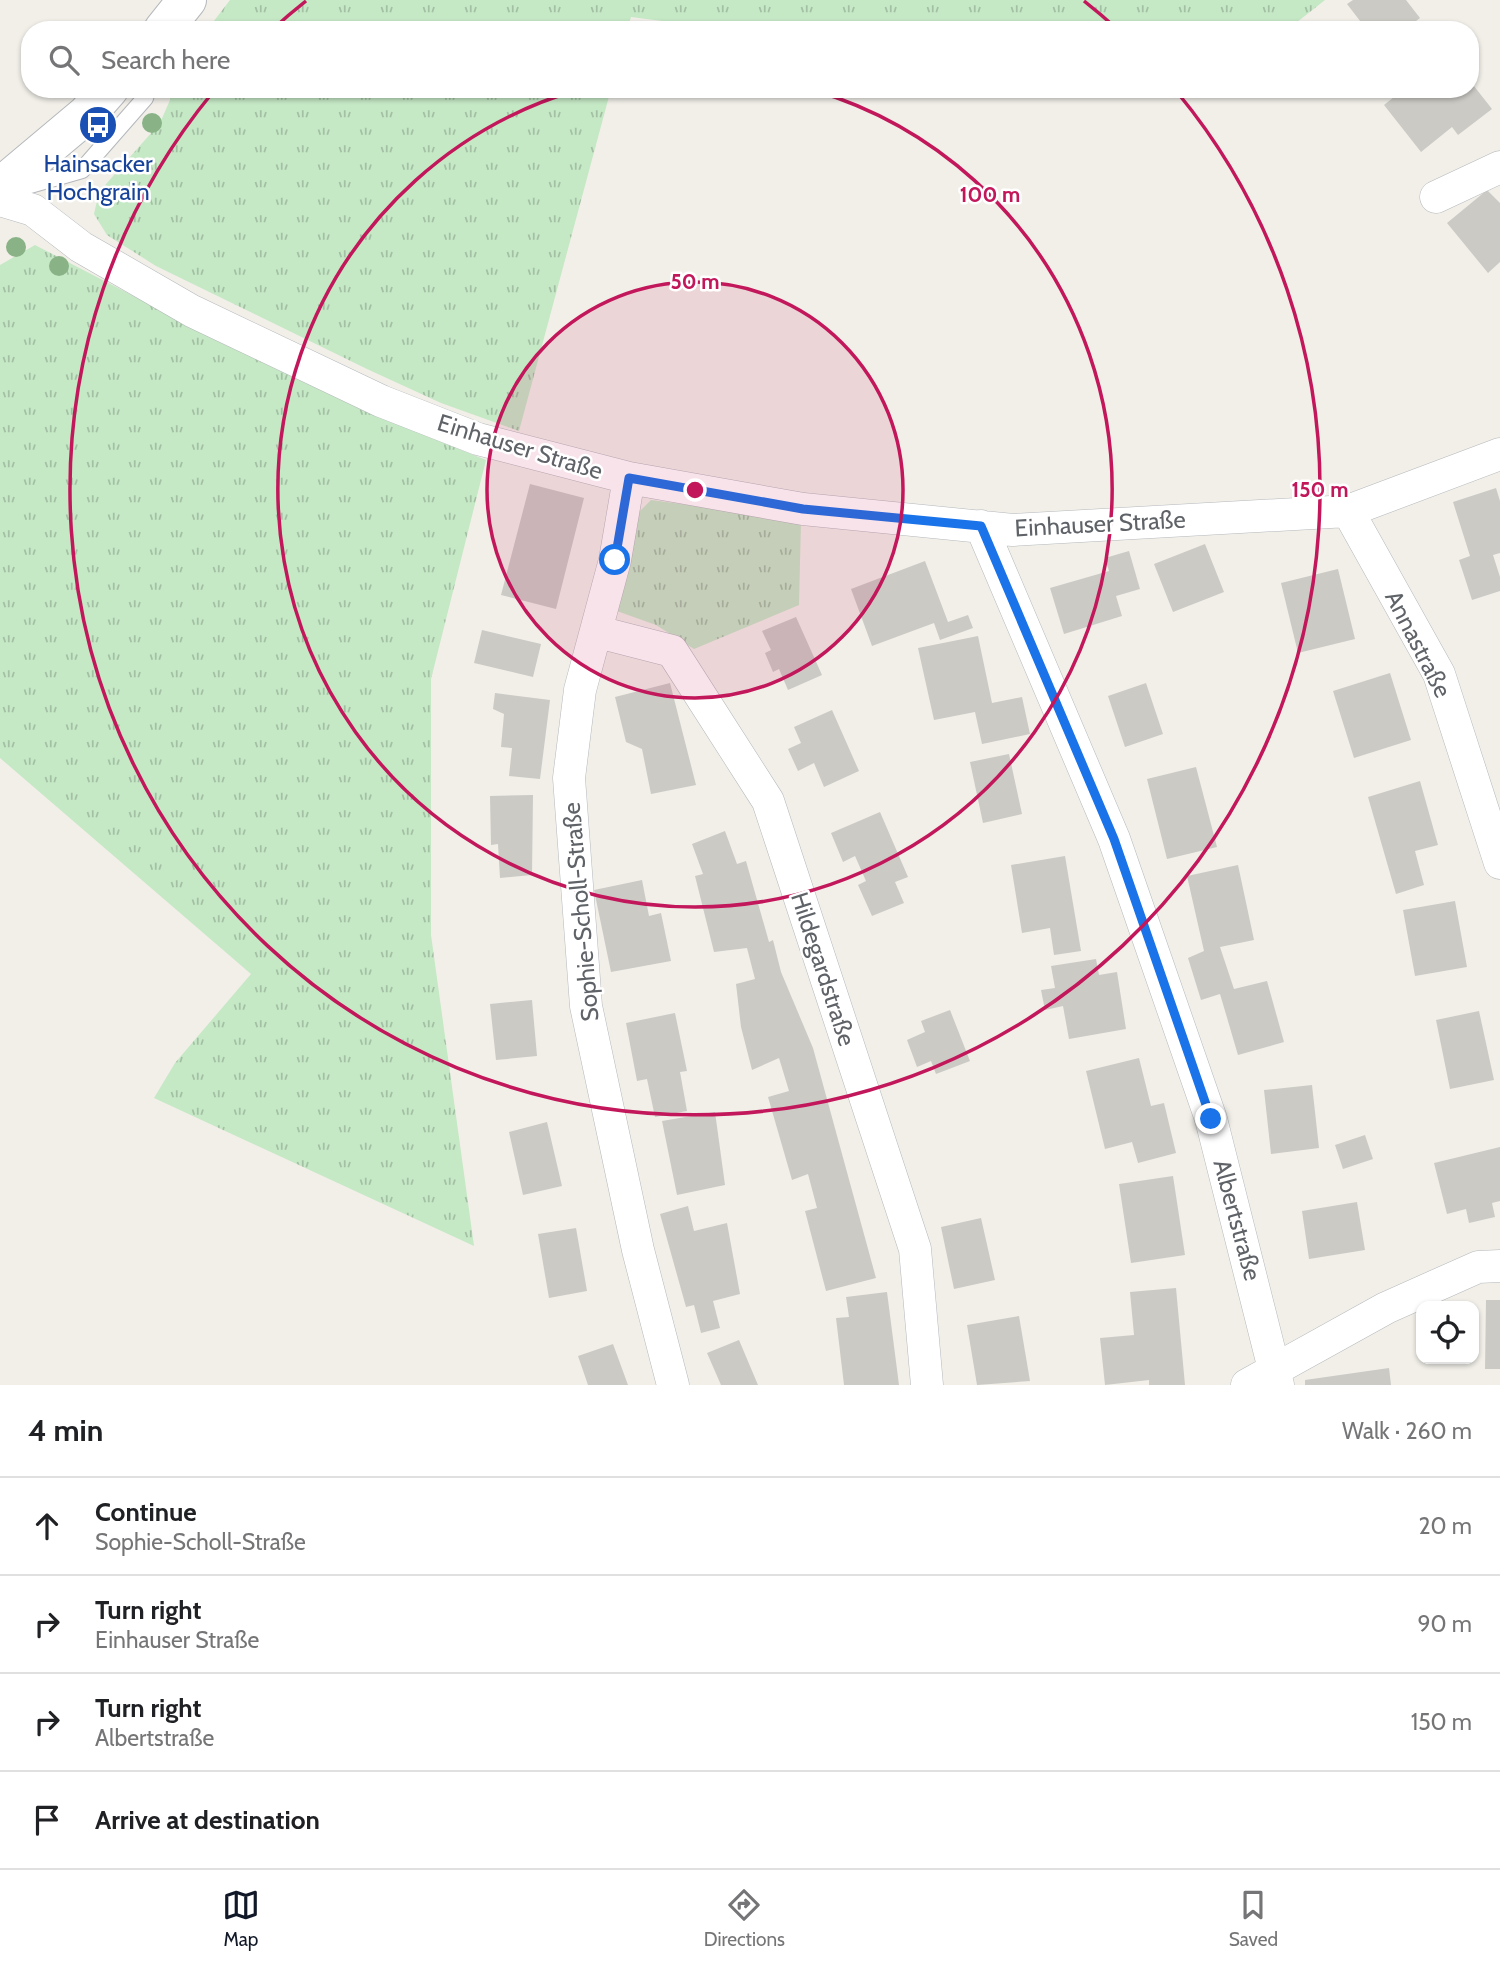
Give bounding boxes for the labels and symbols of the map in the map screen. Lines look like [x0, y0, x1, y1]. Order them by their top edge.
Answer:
bus stop icon: Hainsacker Hochgrain [77, 104, 119, 146]
place label: Hainsacker Hochgrain [43, 149, 153, 206]
text: 100 m [960, 182, 1020, 207]
text: 50 m [670, 269, 720, 294]
street label: Einhauser Straße [434, 408, 606, 485]
text: 150 m [1292, 477, 1348, 502]
centre of rings [683, 478, 707, 502]
street label: Einhauser Straße [1014, 505, 1186, 542]
route start [599, 544, 630, 575]
street label: Annastraße [1379, 585, 1458, 702]
street label: Sophie-Scholl-Straße [556, 801, 605, 1023]
street label: Hildegardstraße [785, 888, 862, 1049]
route end [1195, 1103, 1226, 1134]
street label: Albertstraße [1207, 1156, 1268, 1284]

